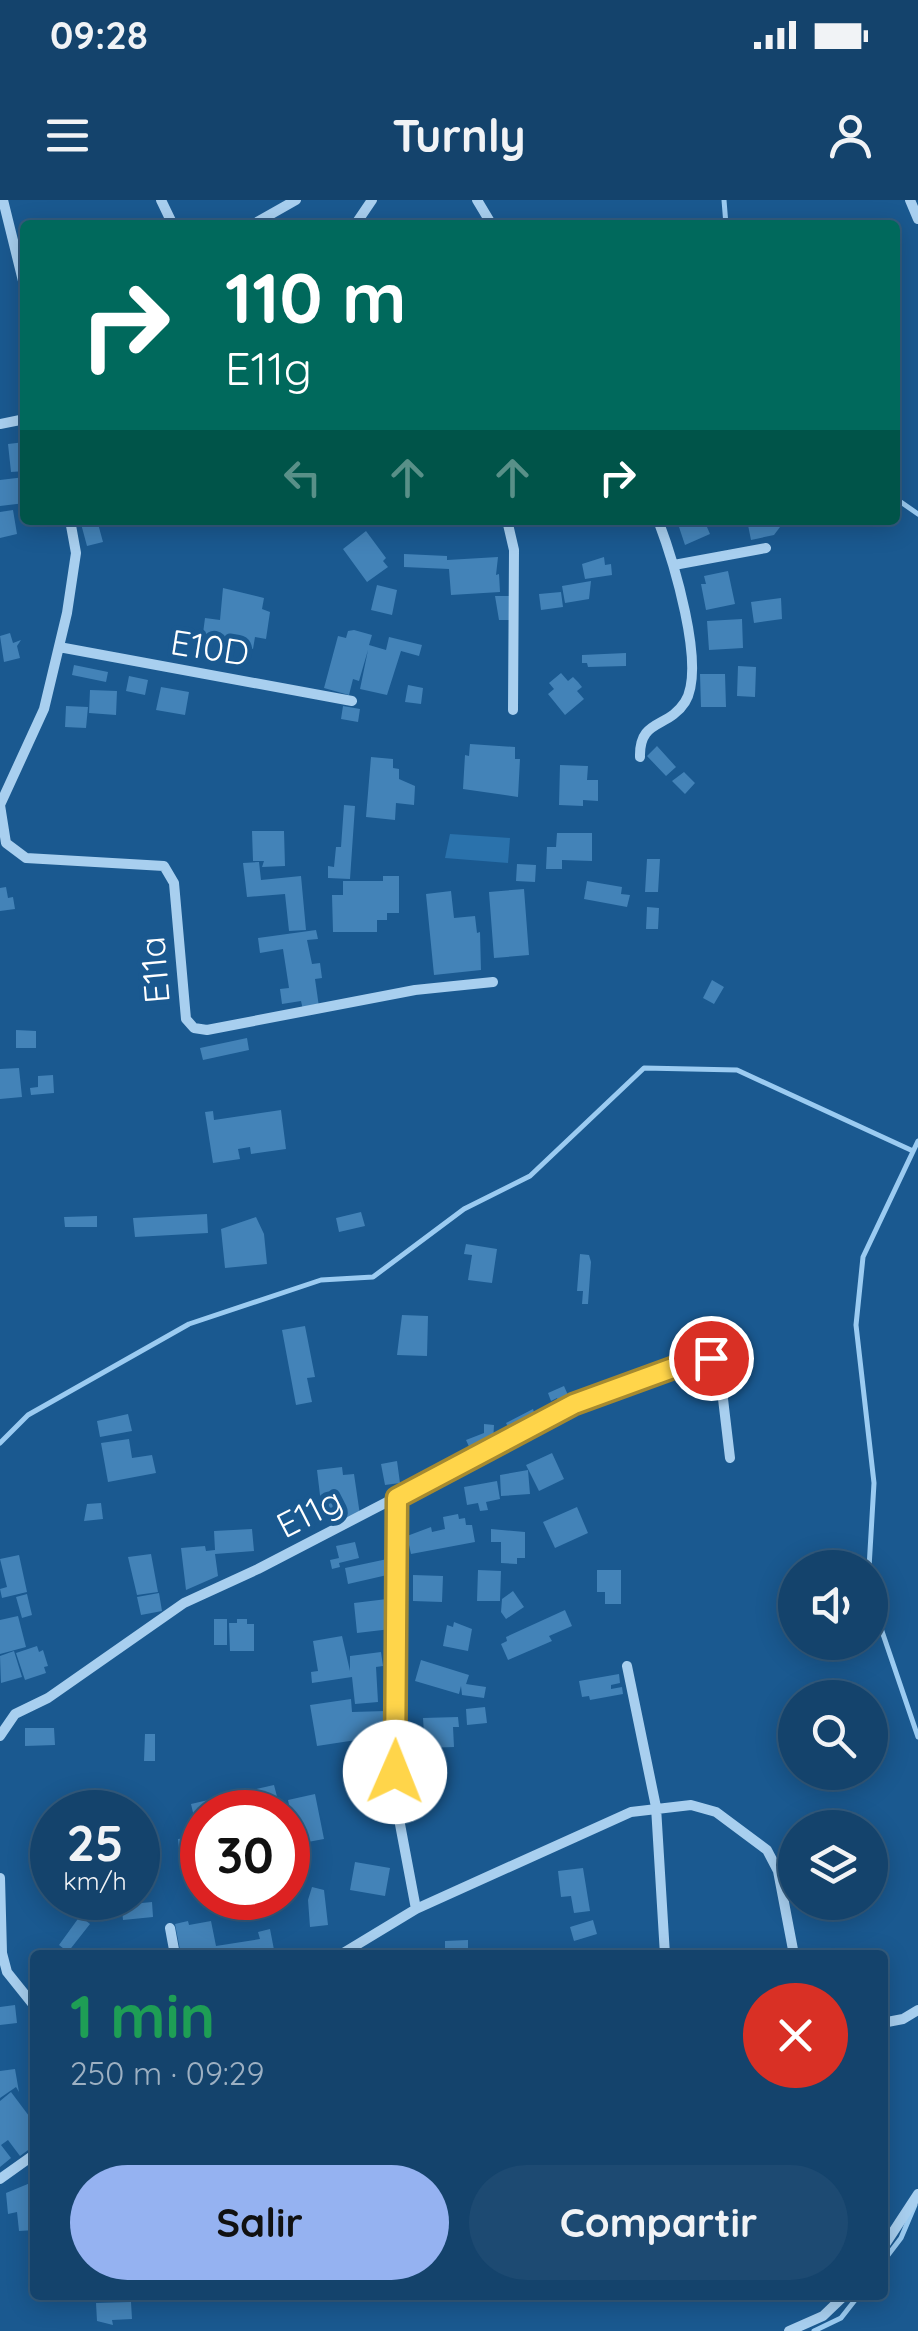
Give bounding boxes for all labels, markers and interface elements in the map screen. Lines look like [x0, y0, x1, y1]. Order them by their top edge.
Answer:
text: 09:28 [50, 11, 148, 59]
text: Turnly [392, 107, 526, 163]
icon: menu [40, 108, 95, 163]
icon: person [823, 108, 878, 163]
text: 110 m [225, 253, 407, 341]
icon: right [60, 260, 190, 390]
text: E11g [225, 340, 312, 396]
icon: left [275, 450, 330, 505]
icon: ahead [380, 450, 435, 505]
icon: ahead [485, 450, 540, 505]
icon: right [590, 450, 645, 505]
street label: E10D [168, 619, 252, 675]
street label: E11a [129, 935, 179, 1005]
pin [669, 1316, 754, 1401]
icon: arrive [684, 1331, 739, 1386]
street label: E11g [269, 1477, 349, 1547]
map controls [778, 1550, 888, 1920]
button: sound [778, 1550, 888, 1660]
button: search [778, 1680, 888, 1790]
position arrow [343, 1720, 447, 1824]
speed limit sign: 30 [180, 1790, 310, 1920]
button: layers [778, 1810, 888, 1920]
text: 25 [66, 1811, 124, 1874]
text: km/h [63, 1865, 127, 1896]
text: 1 min [70, 1978, 215, 2053]
button: close [743, 1983, 848, 2088]
text: 250 m · 09:29 [70, 2053, 264, 2093]
button: Salir [70, 2165, 449, 2280]
button: Compartir [469, 2165, 848, 2280]

